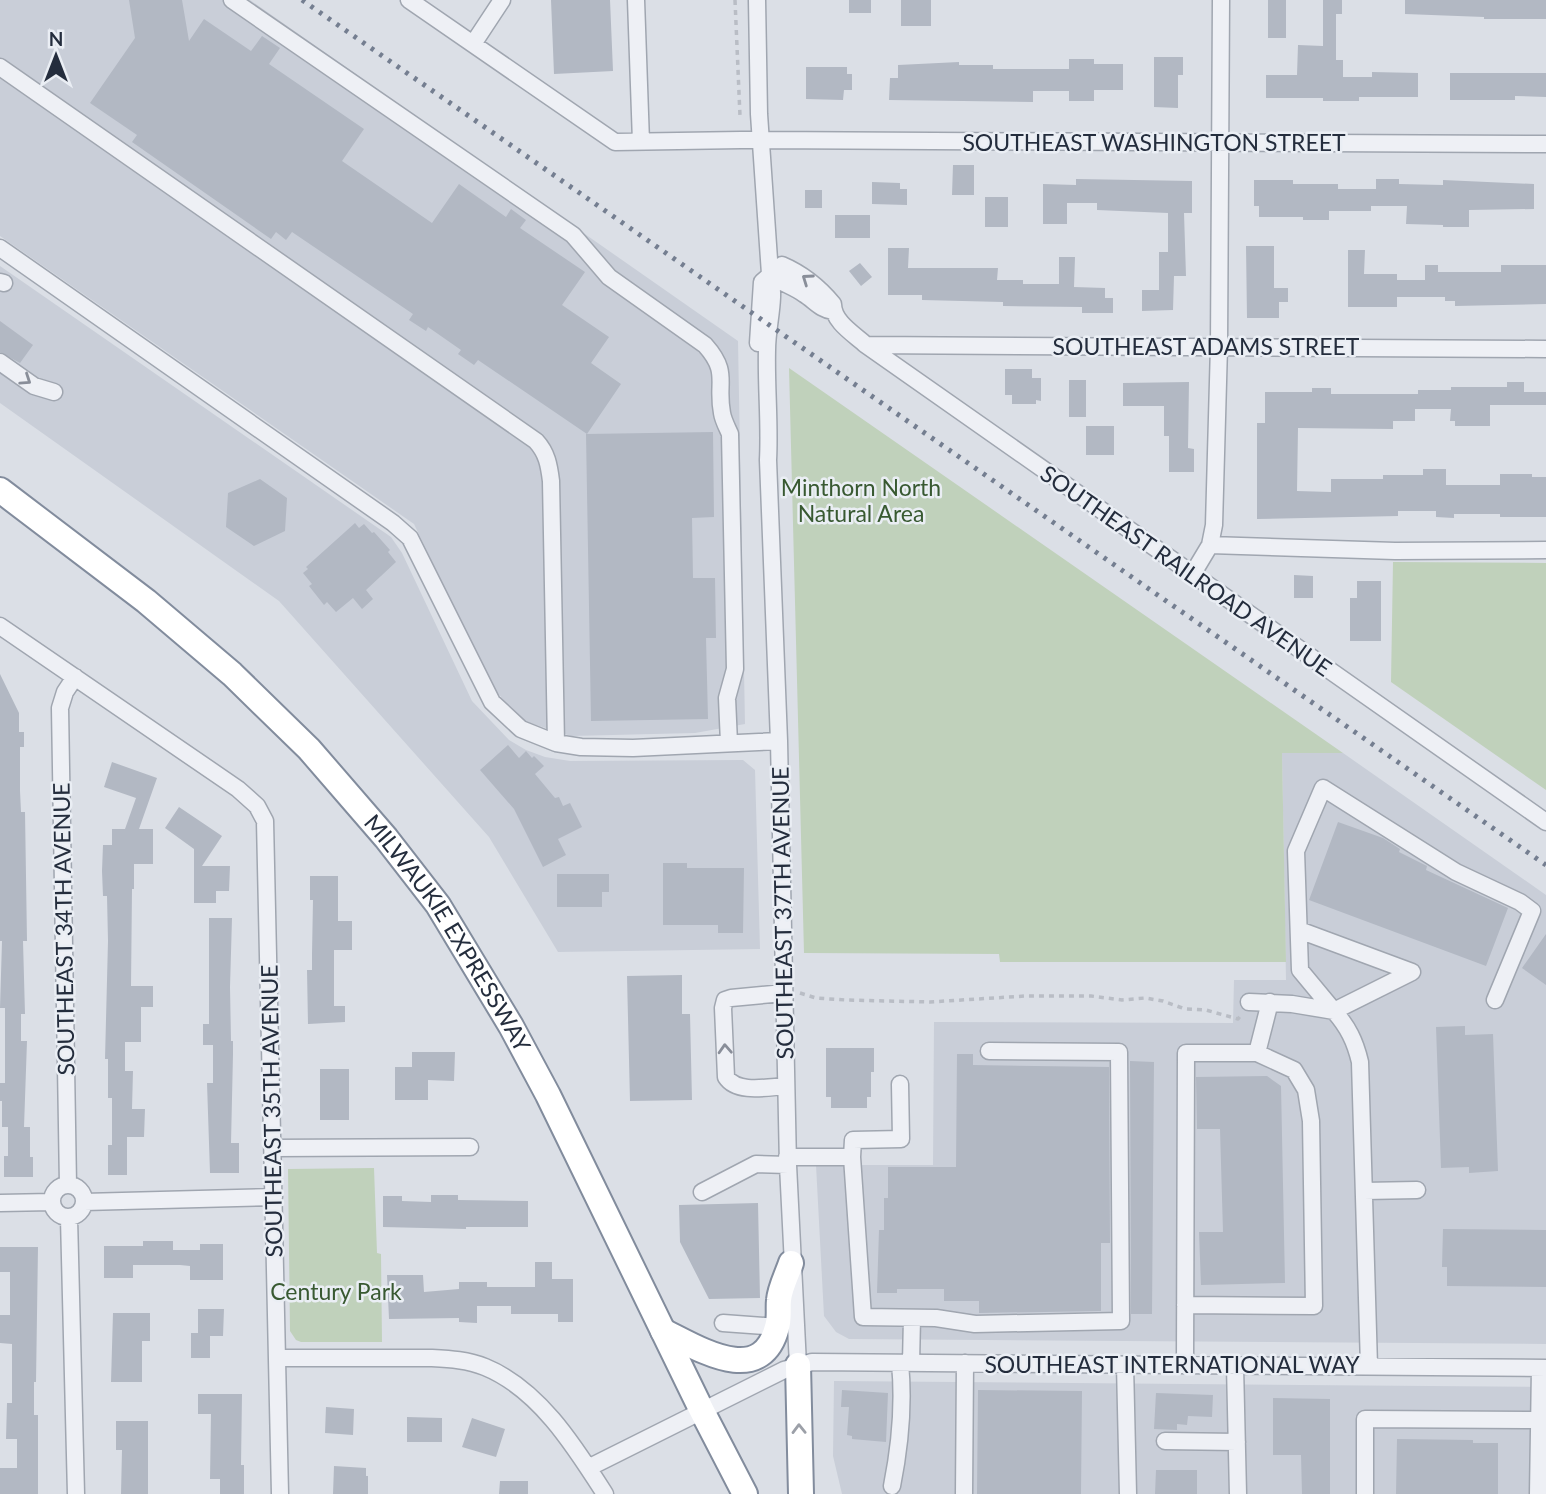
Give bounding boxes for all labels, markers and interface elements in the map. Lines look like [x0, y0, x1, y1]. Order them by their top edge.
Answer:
north arrow [21, 21, 91, 91]
text: N [49, 27, 63, 50]
street label: SOUTHEAST WASHINGTON STREET [962, 128, 1346, 156]
one-way arrow [802, 275, 815, 287]
street label: SOUTHEAST ADAMS STREET [1053, 332, 1360, 360]
one-way arrow [18, 372, 31, 385]
street label: SOUTHEAST RAILROAD AVENUE [1036, 459, 1337, 682]
park label: Minthorn North Natural Area [781, 473, 941, 527]
street label: SOUTHEAST 37TH AVENUE [765, 766, 799, 1060]
street label: SOUTHEAST 34TH AVENUE [46, 782, 80, 1076]
street label: MILWAUKIE EXPRESSWAY [359, 808, 537, 1057]
street label: SOUTHEAST 35TH AVENUE [254, 964, 288, 1258]
one-way arrow [718, 1043, 733, 1054]
park label: Century Park [270, 1277, 402, 1305]
street label: SOUTHEAST INTERNATIONAL WAY [984, 1350, 1360, 1378]
one-way arrow [791, 1424, 807, 1434]

